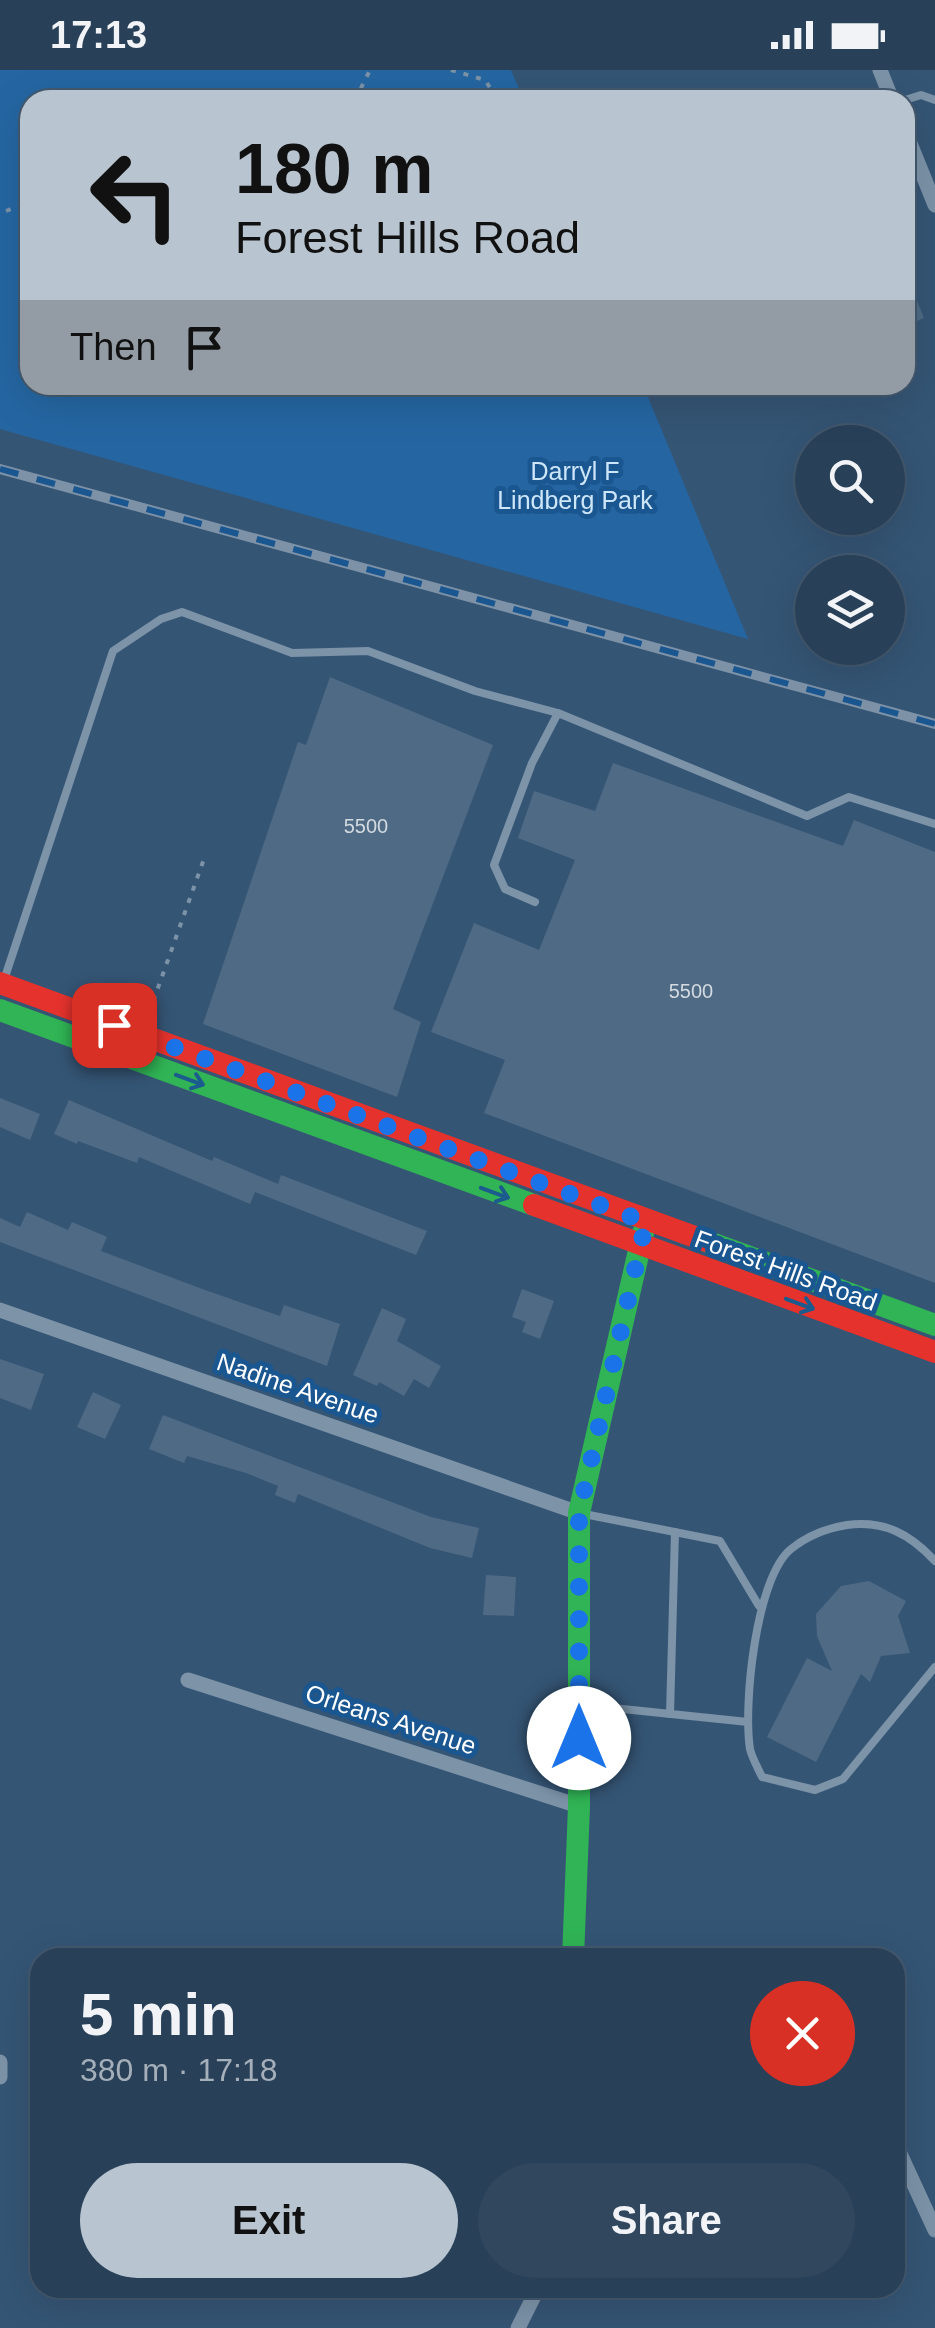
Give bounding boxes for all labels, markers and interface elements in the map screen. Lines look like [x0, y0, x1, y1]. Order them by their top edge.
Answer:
text: 17:13 [50, 14, 147, 56]
icon: left [70, 130, 200, 260]
text: 180 m [235, 130, 433, 208]
text: Forest Hills Road [235, 212, 580, 263]
icon: arrive [177, 320, 232, 375]
text: Then [70, 326, 157, 368]
map controls [795, 425, 905, 665]
button: search [795, 425, 905, 535]
park label: Darryl F Lindberg Park [497, 457, 653, 514]
button: layers [795, 555, 905, 665]
house number: 5500 [344, 815, 388, 837]
house number: 5500 [669, 980, 713, 1002]
pin [72, 983, 157, 1068]
icon: arrive [87, 998, 142, 1053]
one-way arrow [174, 1073, 204, 1091]
one-way arrow [478, 1185, 509, 1203]
street label: Forest Hills Road [691, 1224, 881, 1316]
one-way arrow [784, 1296, 815, 1314]
street label: Nadine Avenue [213, 1347, 383, 1429]
street label: Orleans Avenue [302, 1678, 480, 1760]
position arrow [527, 1686, 631, 1790]
text: 5 min [80, 1981, 237, 2048]
button: close [750, 1981, 855, 2086]
text: 380 m · 17:18 [80, 2052, 277, 2088]
button: Exit [80, 2163, 458, 2278]
button: Share [478, 2163, 855, 2278]

